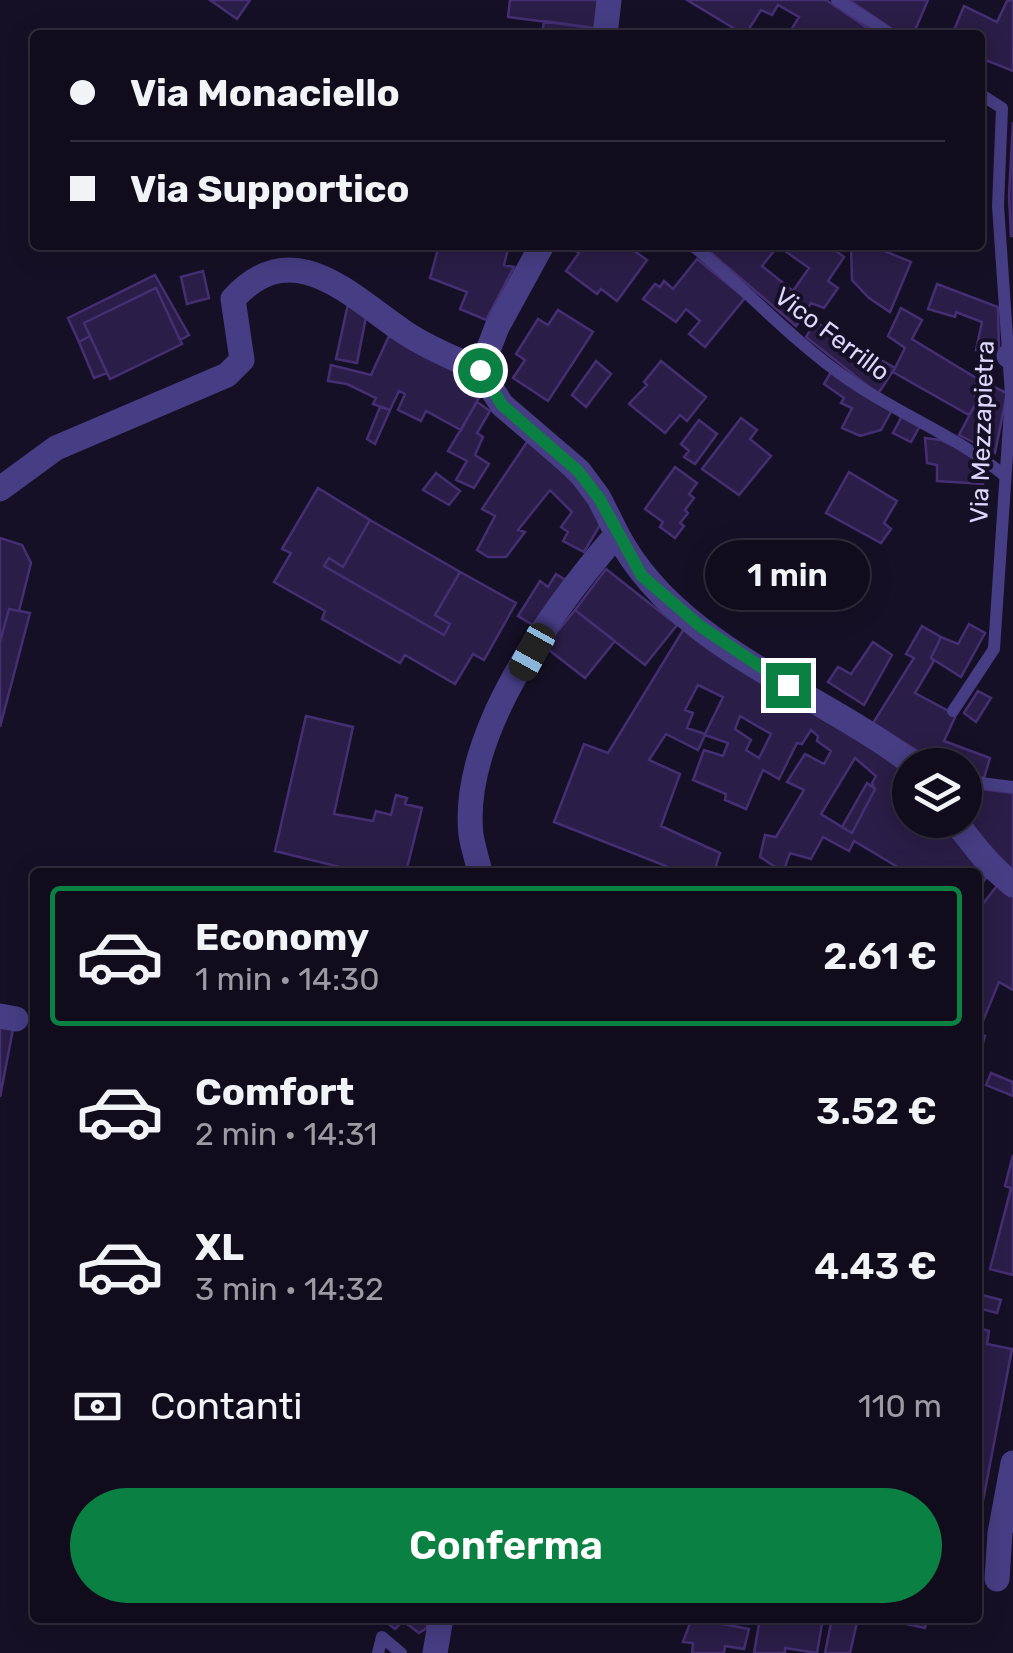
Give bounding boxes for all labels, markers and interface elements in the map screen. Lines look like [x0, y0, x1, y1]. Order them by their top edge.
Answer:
text: Via Monaciello [130, 70, 400, 116]
text: Via Supportico [130, 166, 410, 212]
street label: Vico Ferrillo [769, 281, 895, 387]
street label: Via Mezzapietra [964, 340, 1000, 524]
route start [458, 348, 503, 393]
callout: 1 min [706, 540, 870, 610]
text: 1 min [747, 556, 828, 594]
car [504, 618, 560, 686]
route end [766, 663, 811, 708]
map controls [892, 748, 982, 838]
button: layers [892, 748, 982, 838]
icon: car [75, 911, 165, 1001]
text: Economy [195, 914, 369, 960]
text: 2.61 € [823, 933, 937, 979]
text: 1 min · 14:30 [195, 960, 380, 998]
icon: car [75, 1066, 165, 1156]
text: Comfort [195, 1069, 354, 1115]
text: 3.52 € [816, 1088, 937, 1134]
text: 2 min · 14:31 [195, 1115, 378, 1153]
icon: car [75, 1221, 165, 1311]
text: XL [195, 1224, 244, 1270]
text: 4.43 € [814, 1243, 937, 1289]
text: 3 min · 14:32 [195, 1270, 384, 1308]
icon: cash [70, 1379, 125, 1434]
text: Contanti [150, 1383, 303, 1429]
text: 110 m [858, 1387, 942, 1425]
button: Conferma [70, 1488, 942, 1603]

